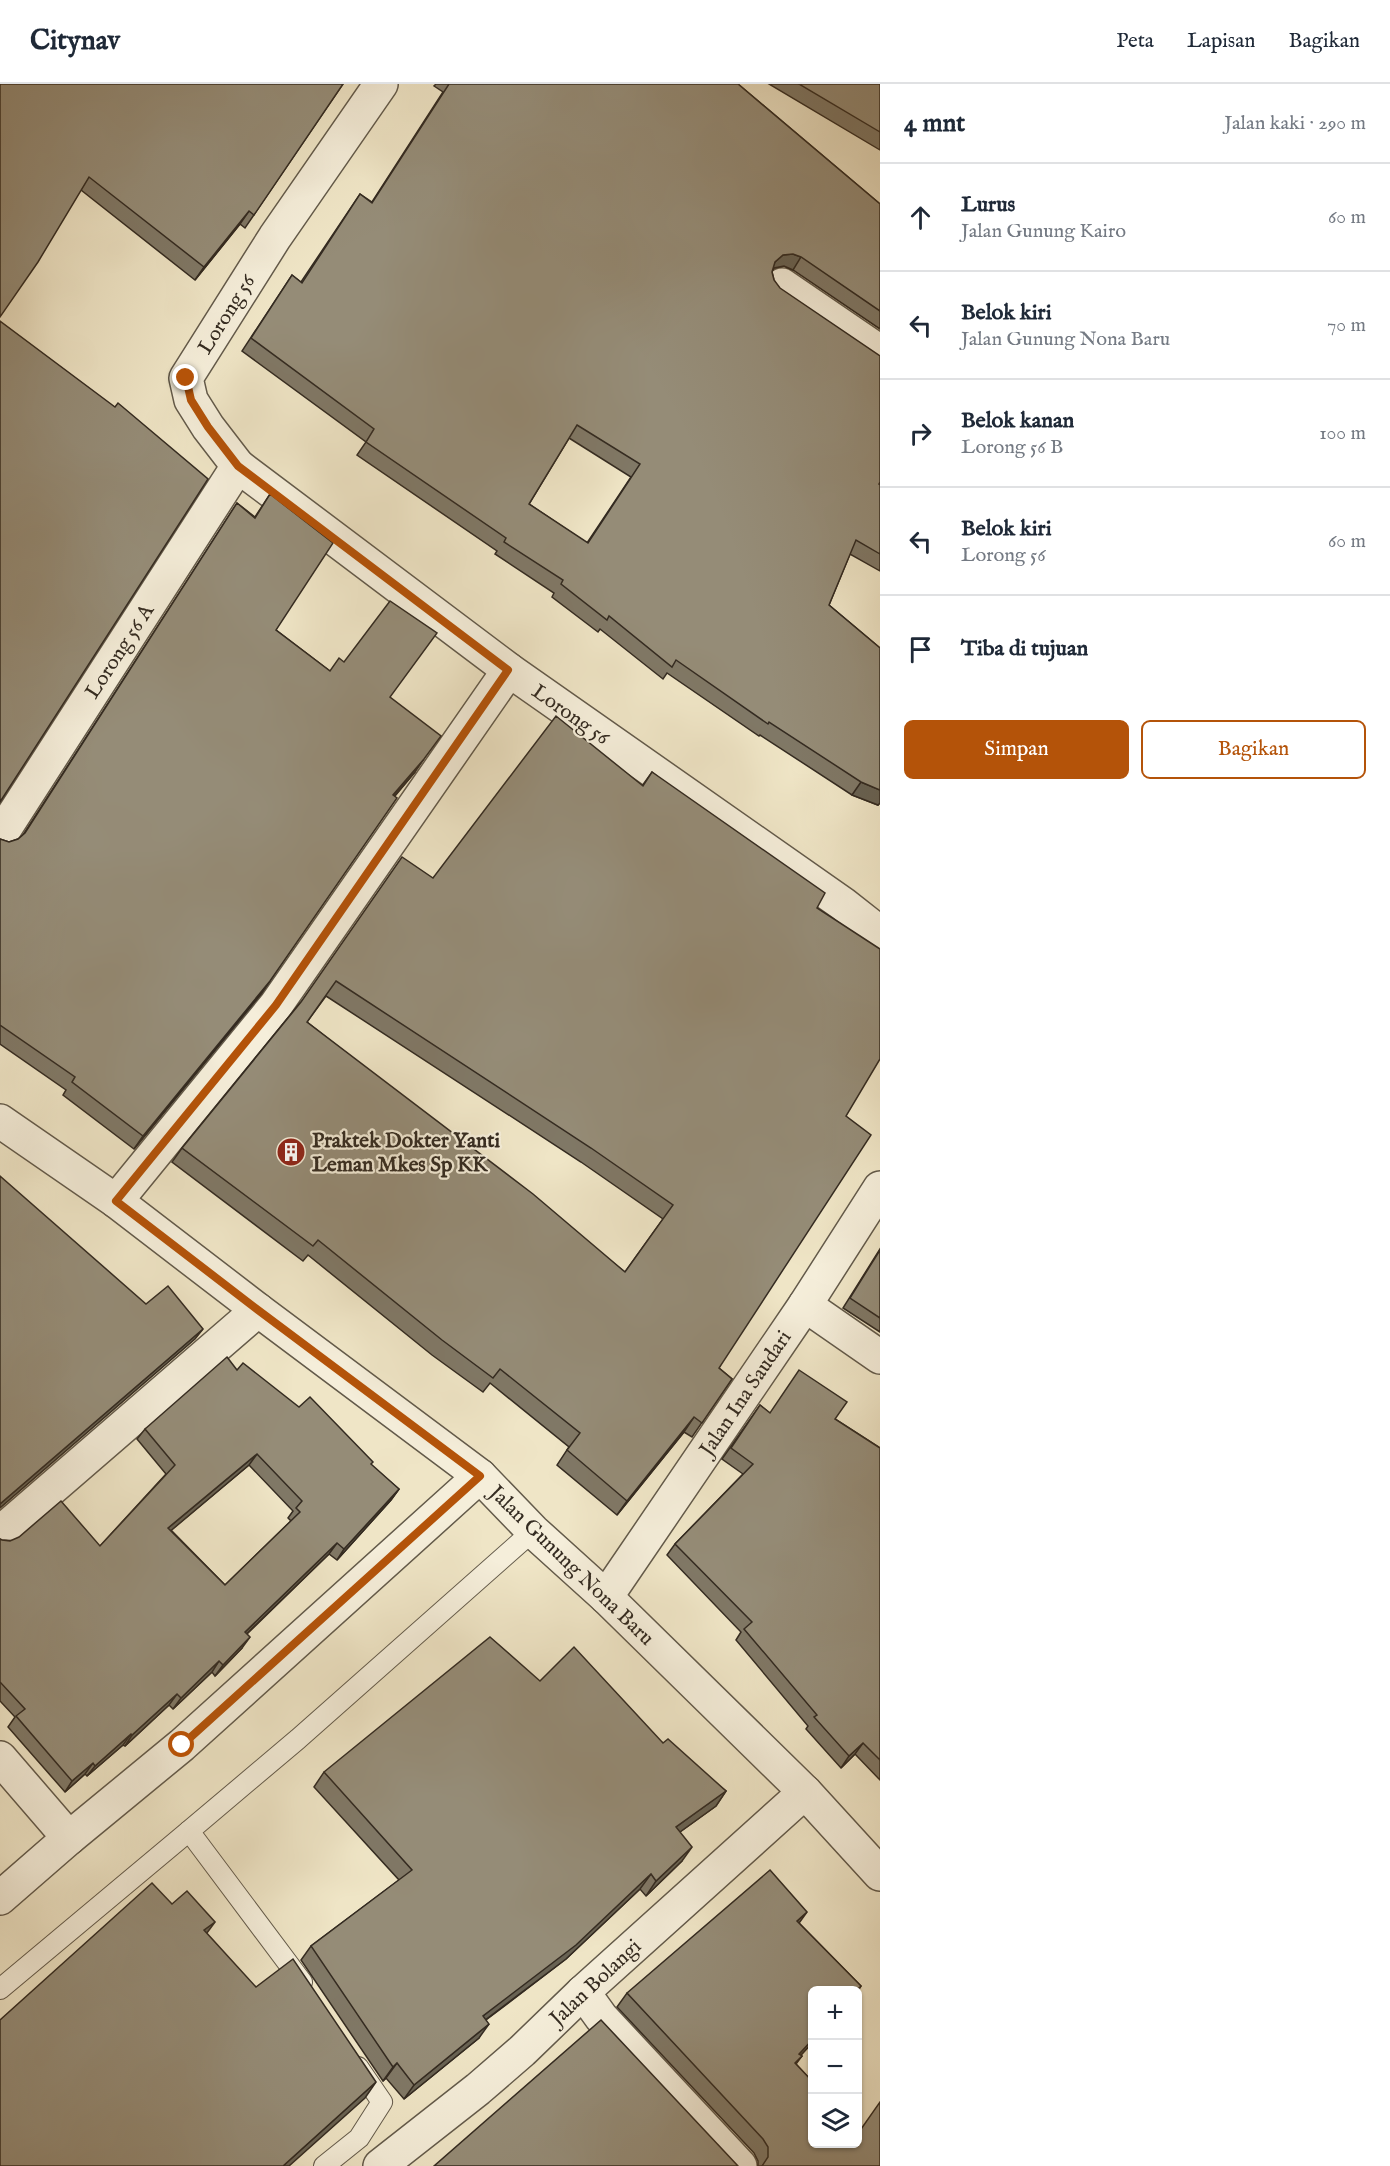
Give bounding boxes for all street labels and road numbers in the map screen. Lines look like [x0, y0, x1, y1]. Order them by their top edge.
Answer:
street label: Lorong 56 [192, 269, 263, 360]
street label: Lorong 56 A [80, 599, 161, 704]
street label: Lorong 56 [526, 679, 615, 752]
street label: Jalan Ina Saudari [693, 1326, 798, 1464]
street label: Jalan Gunung Nona Baru [481, 1479, 659, 1652]
street label: Jalan Bolangi [543, 1934, 648, 2034]

